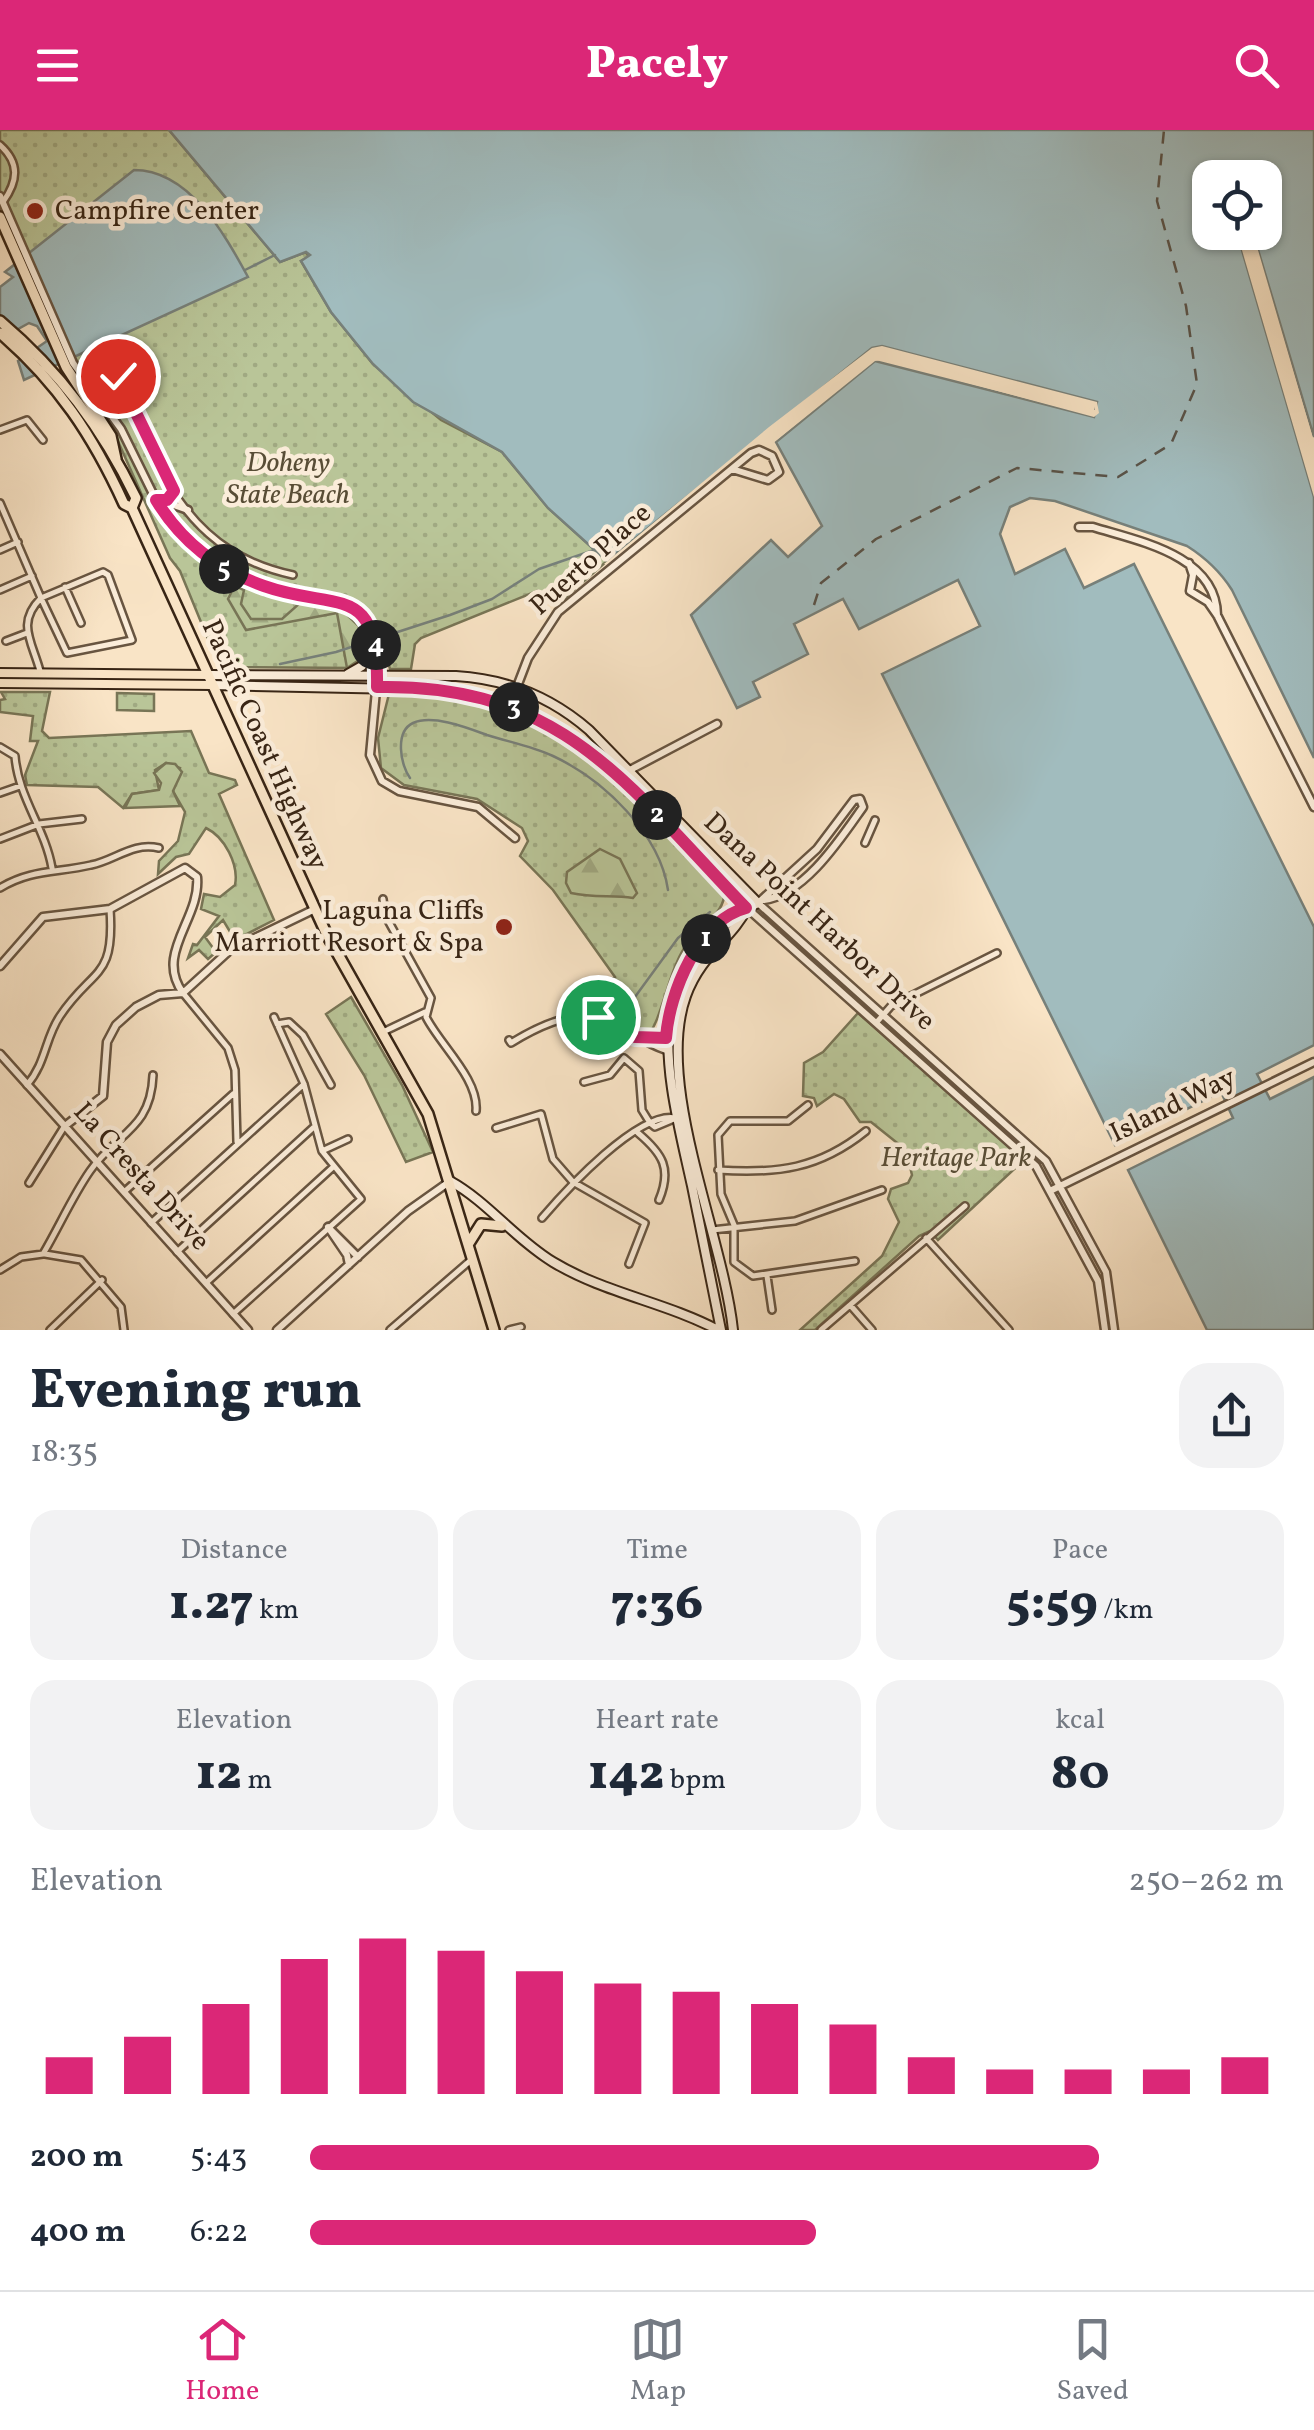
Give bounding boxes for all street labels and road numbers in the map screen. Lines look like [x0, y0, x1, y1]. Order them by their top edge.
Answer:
street label: Puerto Place [522, 495, 660, 625]
street label: Pacific Coast Highway [191, 613, 337, 877]
street label: Dana Point Harbor Drive [694, 804, 944, 1040]
street label: Island Way [1103, 1059, 1243, 1153]
street label: La Cresta Drive [64, 1094, 218, 1260]

